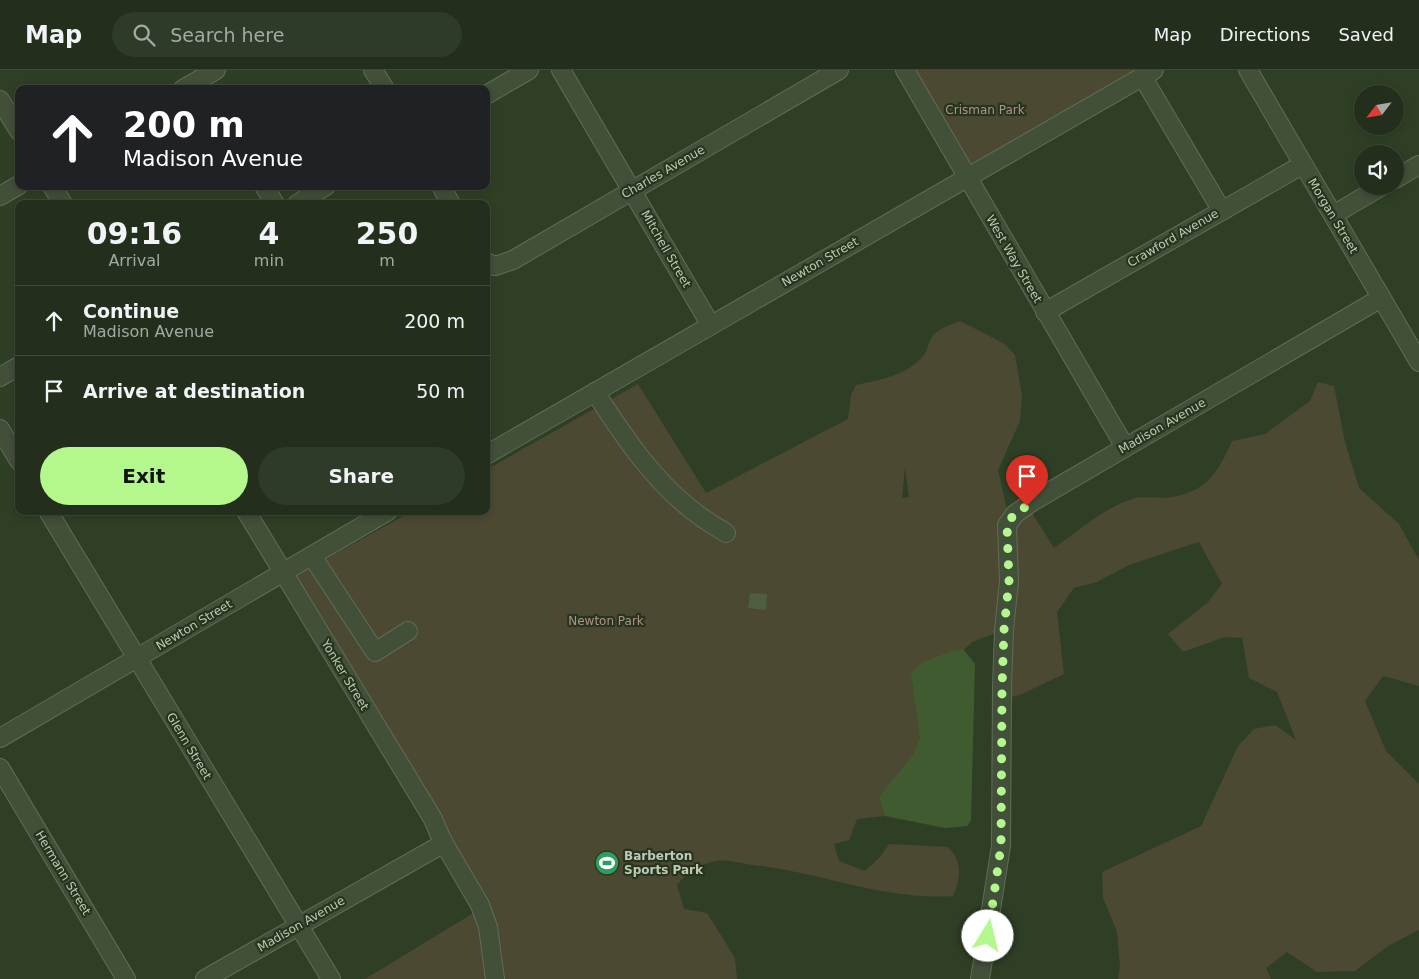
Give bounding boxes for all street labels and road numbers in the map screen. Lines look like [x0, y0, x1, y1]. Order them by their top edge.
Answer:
street label: Charles Avenue [619, 143, 707, 201]
street label: Morgan Street [1305, 176, 1361, 256]
street label: Crawford Avenue [1125, 206, 1221, 270]
street label: Mitchell Street [638, 208, 694, 290]
street label: West Way Street [983, 213, 1045, 306]
street label: Newton Street [779, 234, 861, 290]
street label: Madison Avenue [1116, 395, 1208, 457]
street label: Newton Street [153, 597, 235, 653]
street label: Yonker Street [318, 636, 372, 713]
street label: Glenn Street [164, 710, 215, 782]
street label: Hermann Street [32, 828, 94, 918]
street label: Madison Avenue [255, 893, 347, 955]

